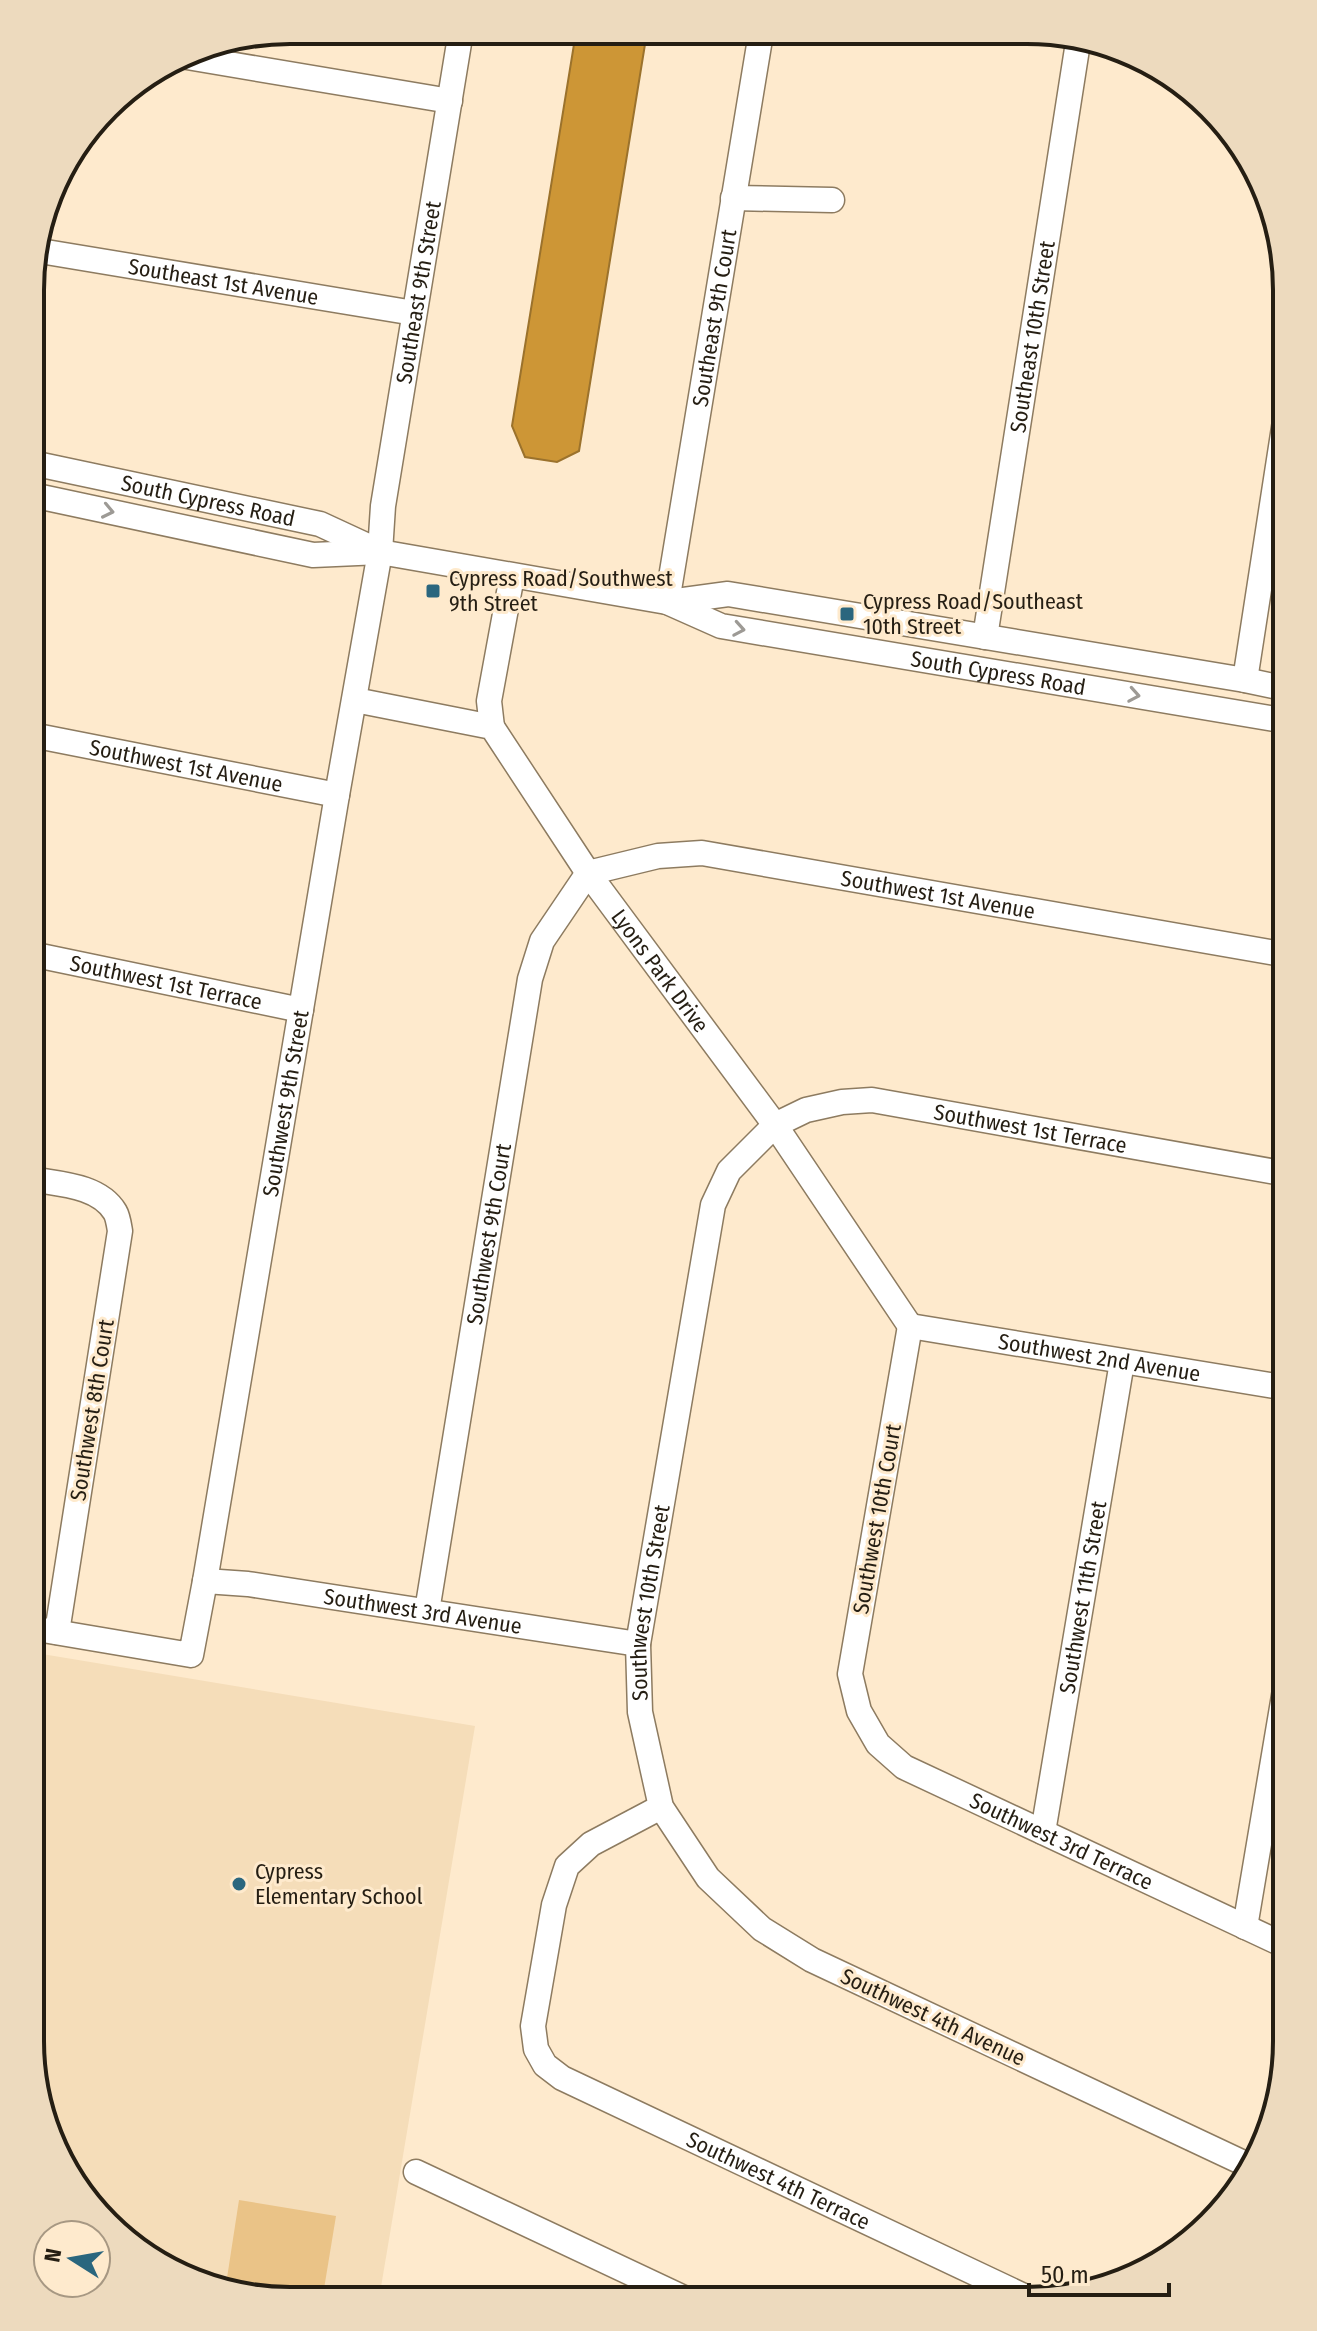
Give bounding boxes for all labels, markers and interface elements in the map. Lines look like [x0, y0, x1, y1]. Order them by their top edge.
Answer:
street label: Southeast 9th Street [390, 198, 447, 386]
street label: Southeast 9th Court [686, 226, 742, 409]
street label: Southeast 10th Street [1004, 238, 1060, 435]
street label: Southeast 1st Avenue [126, 252, 321, 310]
street label: South Cypress Road [119, 469, 297, 532]
one-way arrow [101, 502, 114, 519]
place label: Cypress Road/Southwest 9th Street [449, 565, 674, 617]
marker: Cypress Road/Southwest 9th Street [424, 582, 442, 600]
place label: Cypress Road/Southeast 10th Street [863, 588, 1084, 640]
marker: Cypress Road/Southeast 10th Street [838, 605, 856, 623]
one-way arrow [733, 620, 746, 637]
street label: South Cypress Road [909, 645, 1088, 701]
one-way arrow [1127, 686, 1141, 703]
street label: Southwest 1st Avenue [87, 733, 285, 798]
street label: Southwest 1st Avenue [839, 864, 1037, 924]
street label: Lyons Park Drive [606, 904, 715, 1038]
street label: Southwest 1st Terrace [68, 949, 265, 1015]
street label: Southwest 9th Street [256, 1007, 314, 1199]
street label: Southwest 1st Terrace [932, 1098, 1129, 1159]
street label: Southwest 9th Court [460, 1141, 517, 1327]
street label: Southwest 8th Court [64, 1316, 120, 1503]
street label: Southwest 2nd Avenue [996, 1327, 1202, 1387]
street label: Southwest 10th Court [847, 1421, 907, 1616]
street label: Southwest 11th Street [1053, 1498, 1112, 1696]
street label: Southwest 10th Street [624, 1502, 675, 1701]
street label: Southwest 3rd Avenue [322, 1582, 524, 1639]
street label: Southwest 3rd Terrace [966, 1786, 1157, 1895]
place label: Cypress Elementary School [255, 1858, 423, 1910]
marker: Cypress Elementary School [230, 1875, 248, 1893]
street label: Southwest 4th Avenue [836, 1962, 1030, 2072]
street label: Southwest 4th Terrace [682, 2125, 875, 2235]
north arrow [32, 2219, 112, 2299]
text: N [38, 2246, 67, 2264]
scale bar [1029, 2247, 1169, 2297]
text: 50 m [1041, 2261, 1089, 2289]

